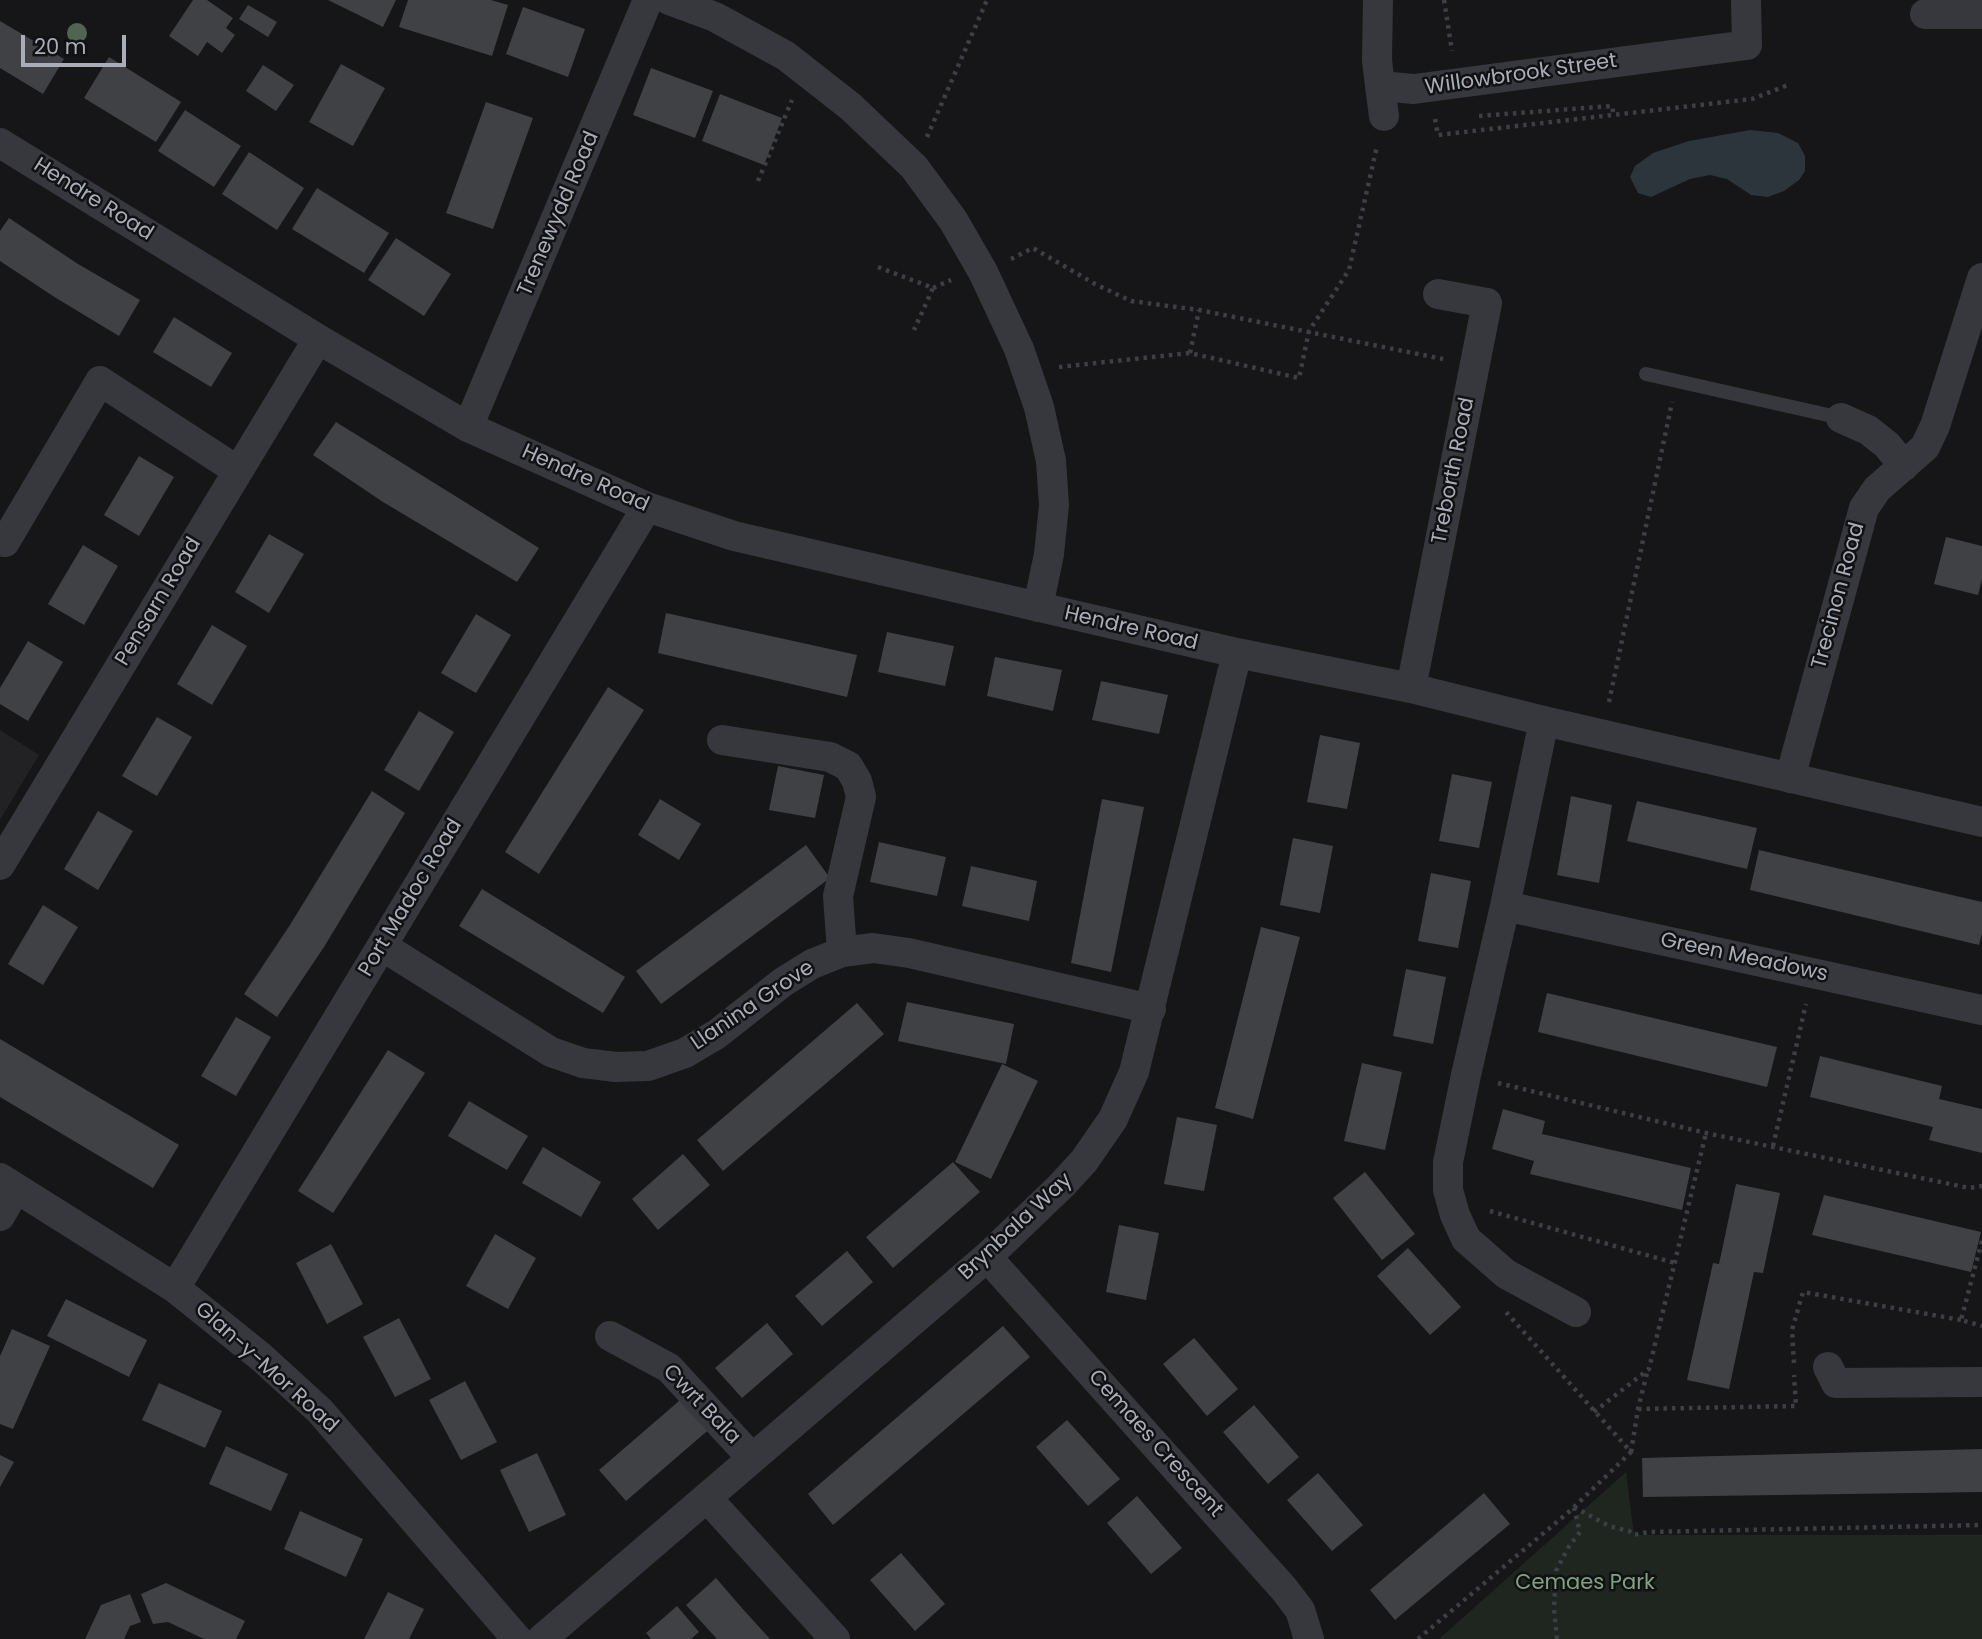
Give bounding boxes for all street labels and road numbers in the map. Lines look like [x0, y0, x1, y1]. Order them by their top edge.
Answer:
street label: Willowbrook Street [1423, 49, 1619, 101]
street label: Trenewydd Road [513, 128, 605, 300]
street label: Hendre Road [29, 153, 157, 247]
street label: Treborth Road [1427, 395, 1481, 547]
street label: Hendre Road [518, 440, 652, 518]
street label: Trecinon Road [1807, 520, 1871, 672]
street label: Pensarn Road [111, 533, 207, 671]
street label: Hendre Road [1062, 601, 1200, 657]
street label: Port Madoc Road [354, 815, 468, 981]
street label: Green Meadows [1658, 928, 1830, 988]
street label: Llanina Grove [687, 956, 819, 1056]
street label: Brynbala Way [954, 1168, 1078, 1286]
street label: Glan-y-Mor Road [189, 1297, 343, 1439]
street label: Cwrt Bala [657, 1360, 745, 1450]
street label: Cemaes Crescent [1082, 1365, 1228, 1523]

